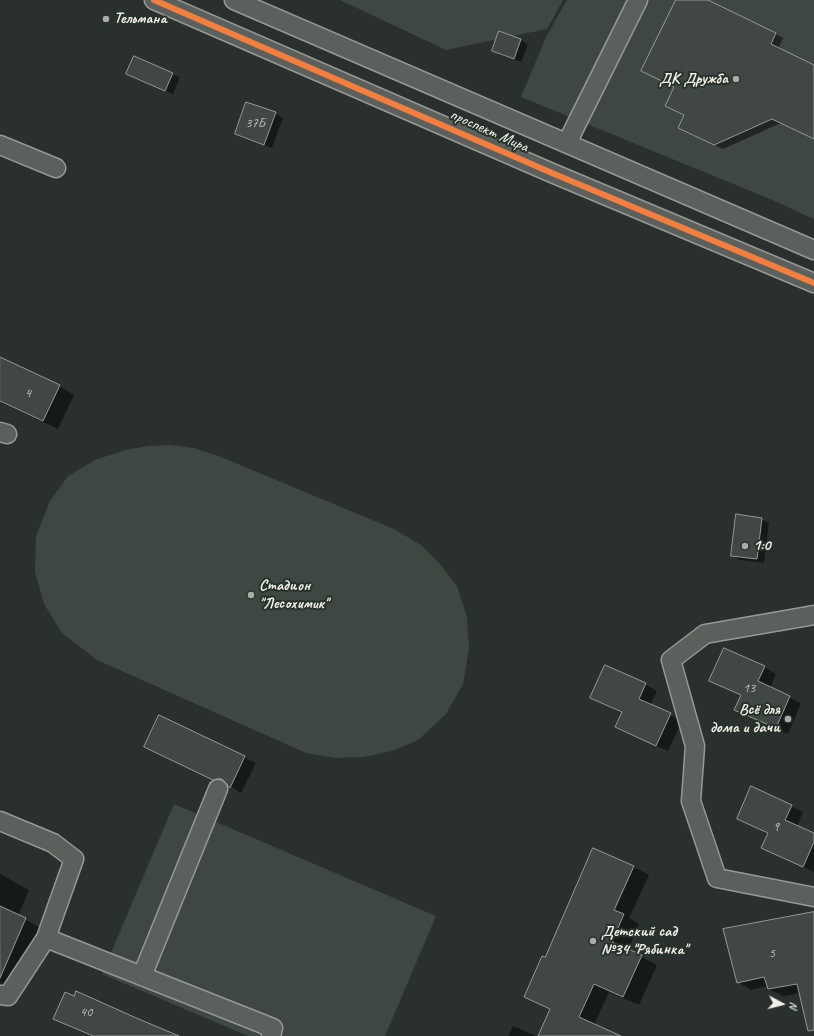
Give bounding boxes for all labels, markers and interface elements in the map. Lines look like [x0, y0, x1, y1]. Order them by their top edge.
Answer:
place label: Тельмана [114, 9, 166, 29]
marker: Тельмана [101, 14, 111, 24]
place label: ДК Дружба [659, 69, 728, 89]
marker: ДК Дружба [731, 74, 741, 84]
street label: проспект Мира [447, 105, 531, 157]
house number: 37Б [245, 115, 265, 131]
house number: 4 [25, 385, 31, 401]
place label: 1:0 [753, 536, 771, 556]
marker: 1:0 [740, 541, 750, 551]
place label: Стадион "Лесохимик" [259, 576, 328, 614]
marker: Стадион "Лесохимик" [246, 590, 256, 600]
house number: 13 [743, 680, 755, 696]
place label: Всё для дома и дачи [710, 700, 780, 738]
marker: Всё для дома и дачи [783, 714, 793, 724]
house number: 9 [773, 819, 779, 835]
place label: Детский сад №34 "Рябинка" [601, 922, 687, 960]
marker: Детский сад №34 "Рябинка" [588, 936, 598, 946]
house number: 5 [769, 945, 775, 961]
north arrow [762, 984, 802, 1024]
text: N [787, 1001, 801, 1010]
house number: 40 [80, 1004, 92, 1020]

